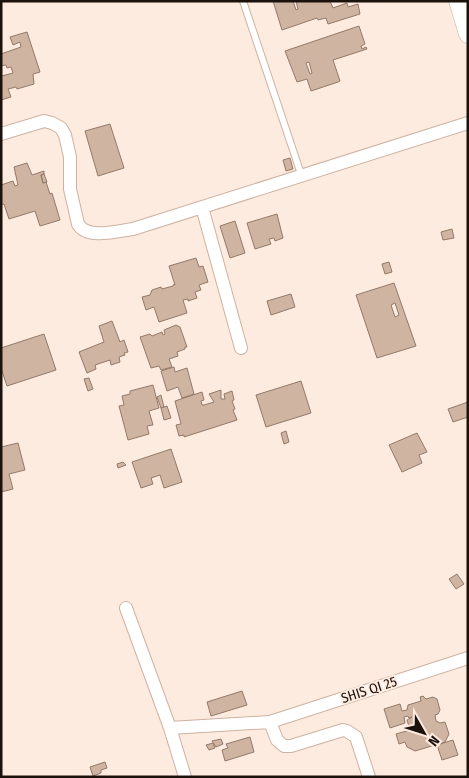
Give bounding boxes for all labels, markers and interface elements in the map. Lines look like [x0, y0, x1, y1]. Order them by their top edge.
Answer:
street label: SHIS QI 25 [339, 673, 399, 707]
north arrow [399, 708, 449, 758]
text: N [424, 732, 443, 749]

